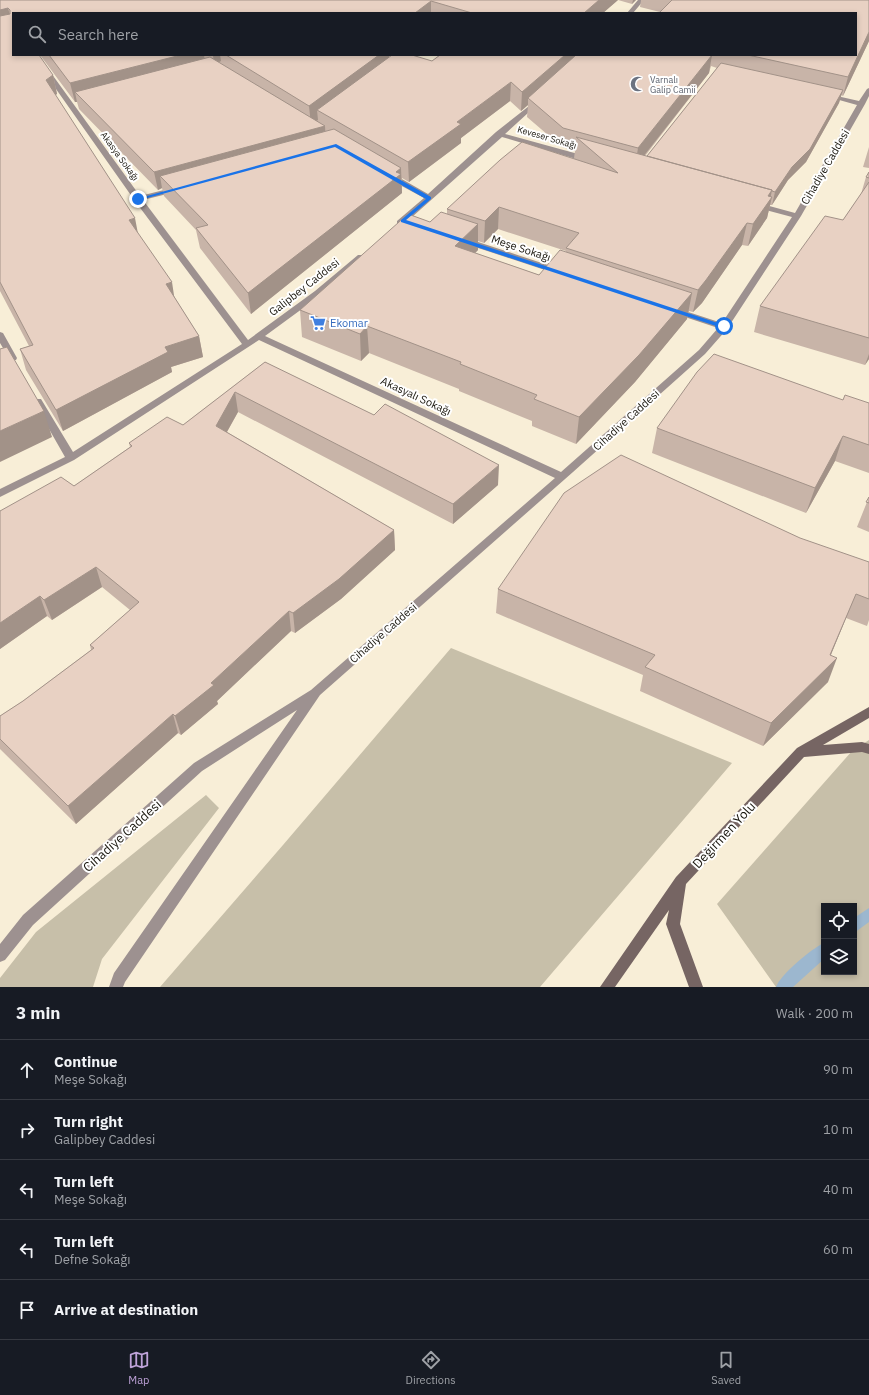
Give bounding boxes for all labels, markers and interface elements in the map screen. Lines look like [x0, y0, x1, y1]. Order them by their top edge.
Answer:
search box [12, 12, 857, 56]
icon: search [26, 23, 48, 45]
text: Search here [58, 25, 138, 44]
place label: Varnalı Galip Camii [650, 74, 696, 95]
mosque icon: Varnalı Galip Camii [629, 75, 647, 93]
street label: Keveser Sokağı [516, 123, 578, 151]
street label: Cihadiye Caddesi [798, 127, 852, 207]
street label: Akasya Sokağı [99, 129, 141, 183]
route end [129, 190, 147, 208]
street label: Meşe Sokağı [489, 232, 553, 264]
street label: Galipbey Caddesi [266, 255, 342, 319]
supermarket icon: Ekomar [309, 314, 327, 332]
place label: Ekomar [330, 316, 368, 330]
route start [715, 317, 733, 335]
street label: Akasyalı Sokağı [379, 374, 453, 418]
street label: Cihadiye Caddesi [590, 387, 662, 453]
street label: Cihadiye Caddesi [347, 600, 419, 666]
street label: Cihadiye Caddesi [79, 796, 165, 876]
street label: Değirmen Yolu [689, 798, 759, 872]
map controls [821, 903, 857, 975]
button: locate [821, 903, 857, 939]
button: layers [821, 939, 857, 975]
text: 3 min [16, 1002, 60, 1024]
text: Walk · 200 m [776, 1005, 853, 1022]
text: Continue [54, 1052, 118, 1071]
icon: ahead [16, 1059, 38, 1081]
text: 90 m [823, 1061, 853, 1078]
text: Meşe Sokağı [54, 1071, 127, 1088]
text: Turn right [54, 1112, 123, 1131]
icon: right [16, 1119, 38, 1141]
text: 10 m [823, 1121, 853, 1138]
text: Galipbey Caddesi [54, 1131, 155, 1148]
text: Turn left [54, 1172, 114, 1191]
icon: left [16, 1179, 38, 1201]
text: 40 m [823, 1181, 853, 1198]
text: Meşe Sokağı [54, 1191, 127, 1208]
text: Turn left [54, 1232, 114, 1251]
icon: left [16, 1239, 38, 1261]
text: 60 m [823, 1241, 853, 1258]
text: Defne Sokağı [54, 1251, 130, 1268]
icon: arrive [16, 1299, 38, 1321]
text: Arrive at destination [54, 1300, 198, 1319]
tab: Map [128, 1349, 150, 1387]
tab: Directions [406, 1349, 456, 1387]
tab: Saved [711, 1349, 741, 1387]

